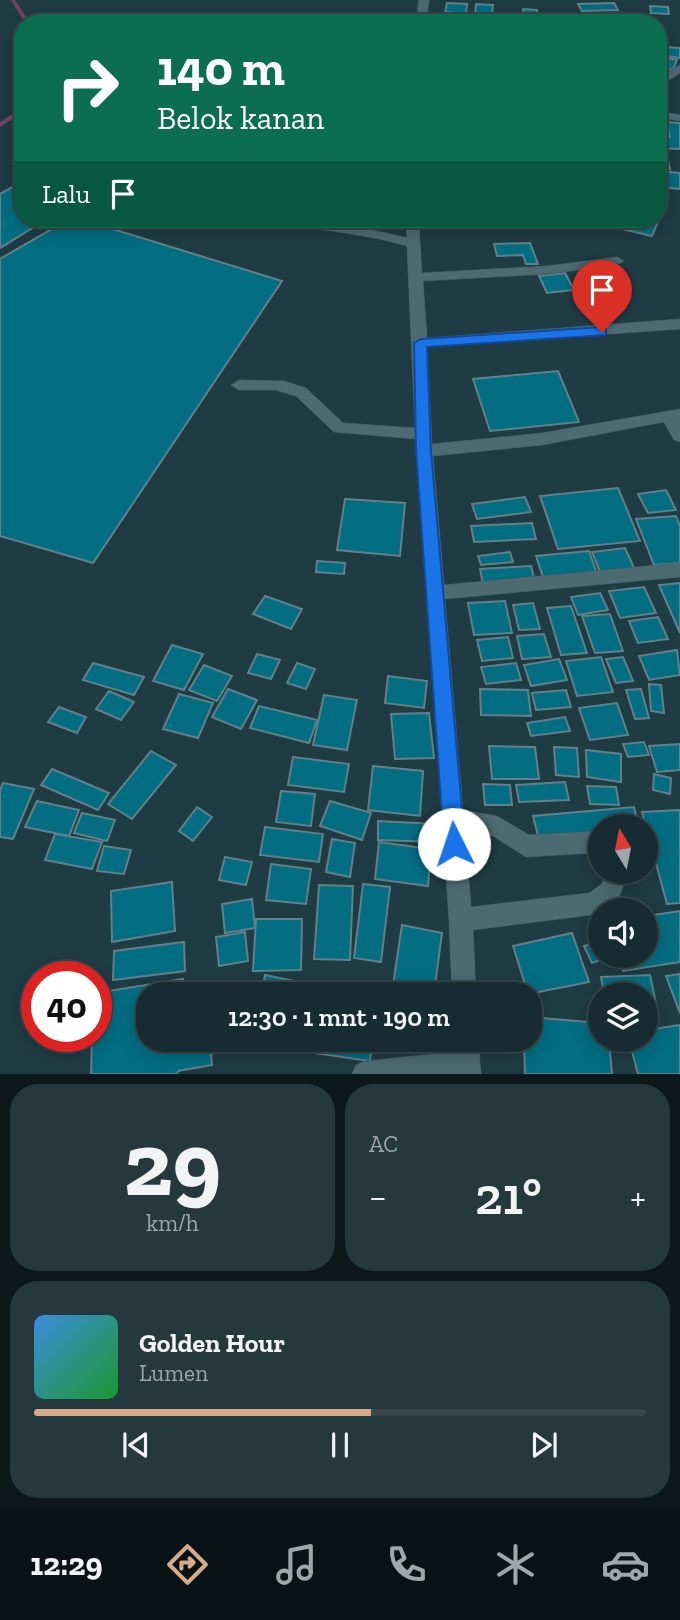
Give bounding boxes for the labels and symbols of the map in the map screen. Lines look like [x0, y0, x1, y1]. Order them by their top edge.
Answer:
pin [572, 260, 632, 332]
position arrow [417, 807, 491, 881]
north arrow [588, 814, 658, 884]
speed limit sign: 40 [21, 961, 112, 1052]

